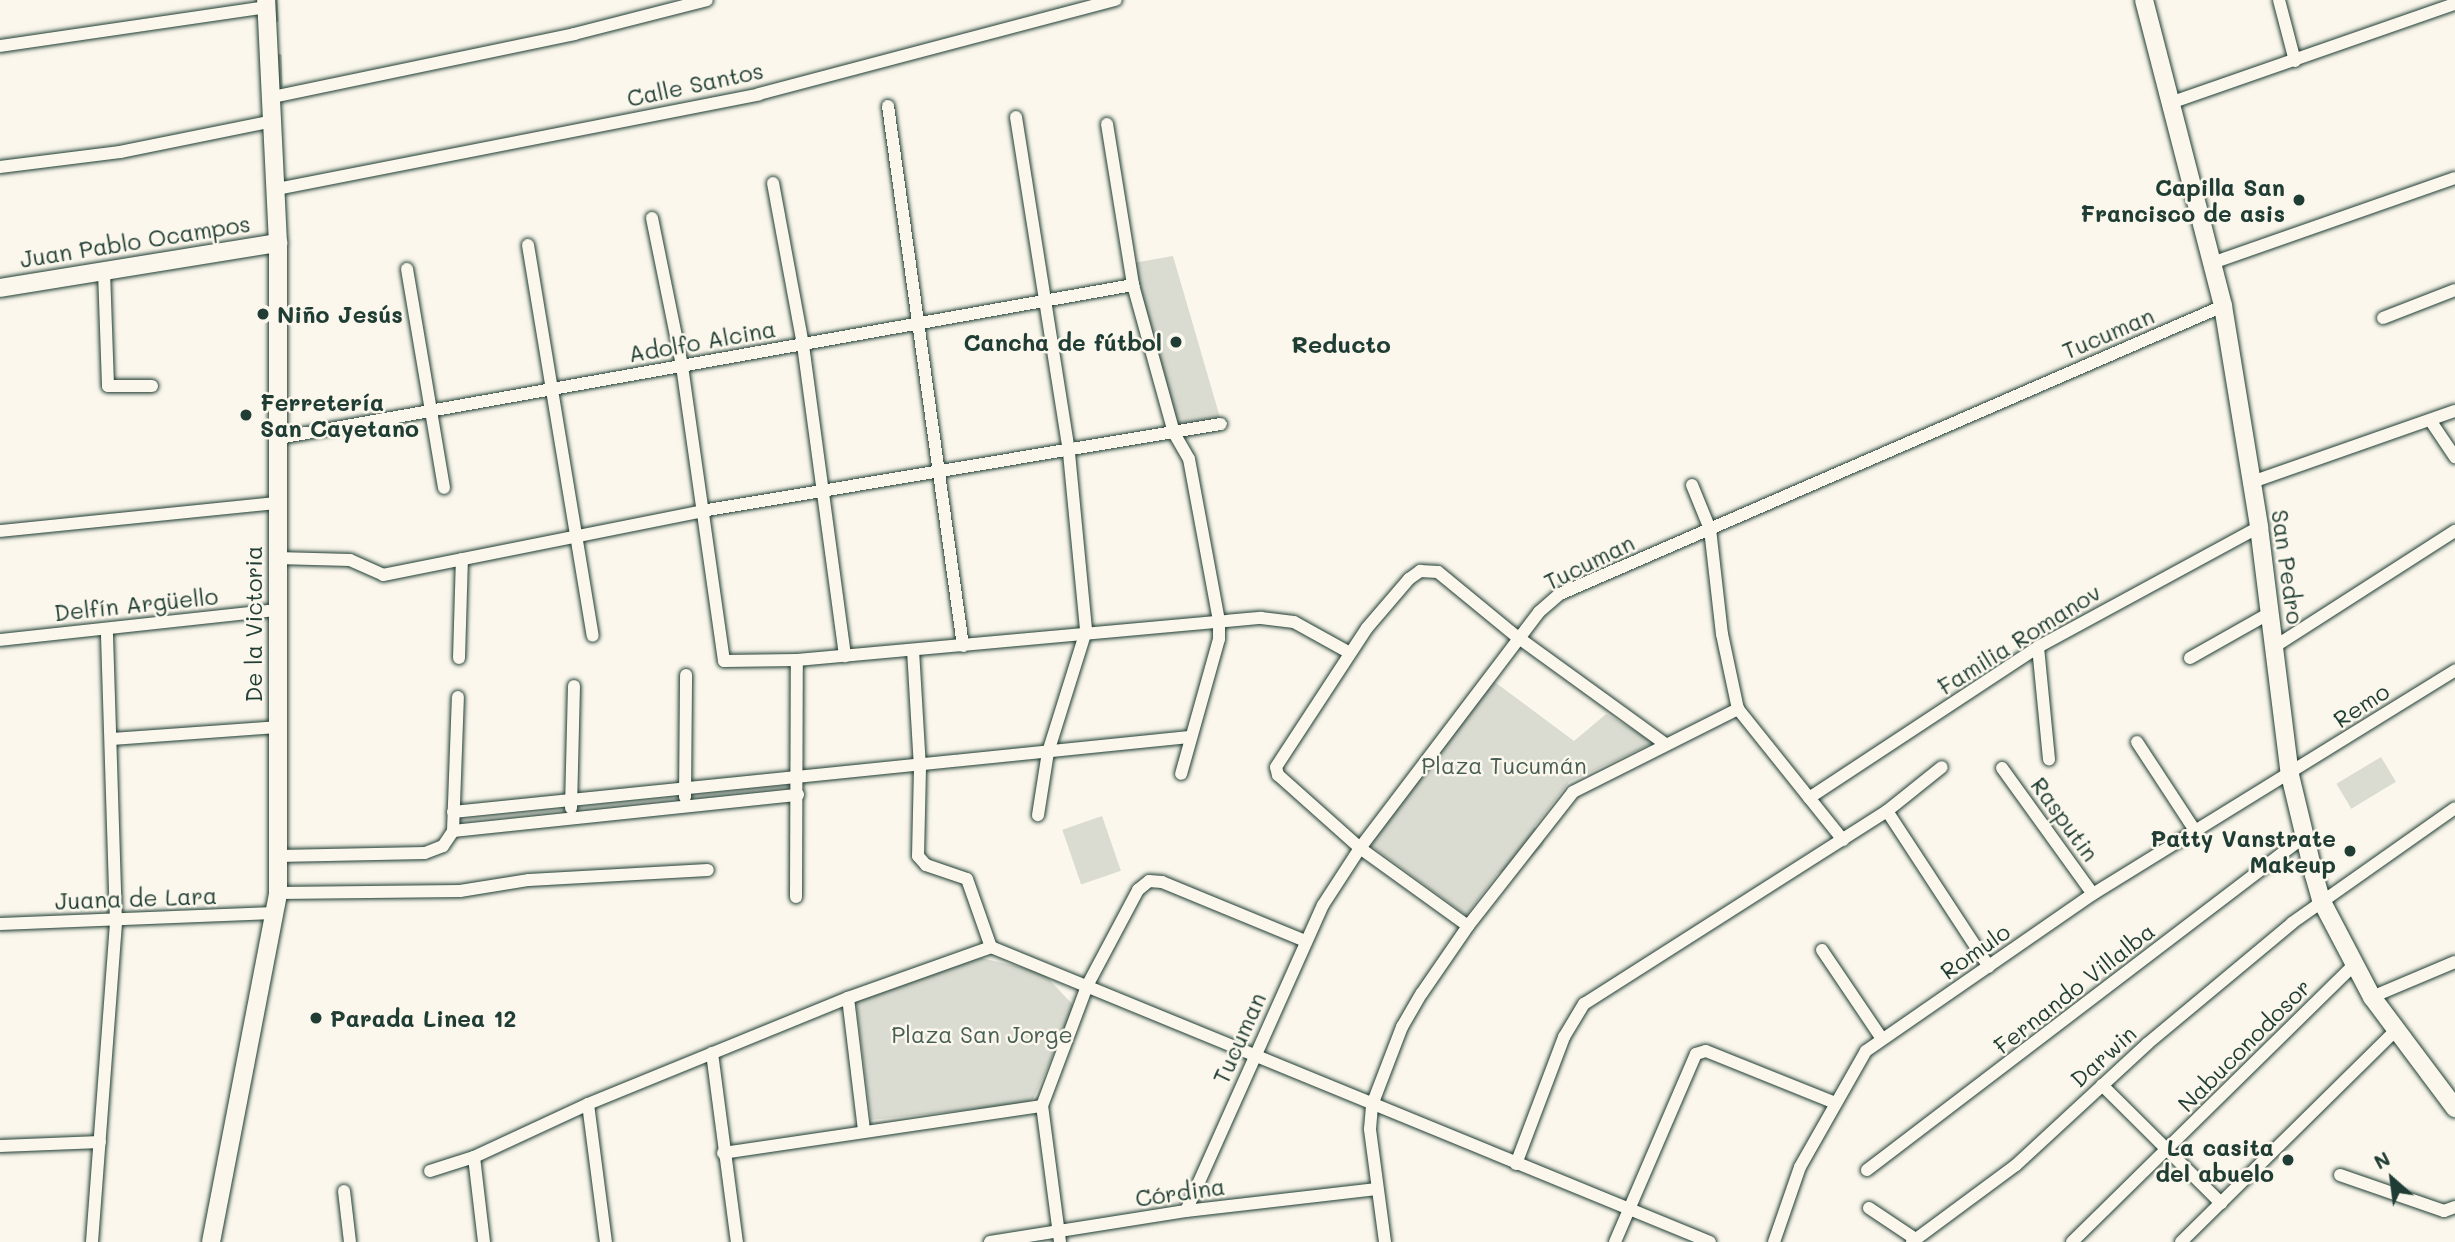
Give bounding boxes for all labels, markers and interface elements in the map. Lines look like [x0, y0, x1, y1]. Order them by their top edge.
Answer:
street label: Calle Santos [624, 56, 766, 112]
place label: Capilla San Francisco de asis [2080, 173, 2285, 227]
marker: Capilla San Francisco de asis [2291, 192, 2307, 208]
street label: Juan Pablo Ocampos [18, 209, 252, 273]
place label: Niño Jesús [277, 300, 403, 328]
street label: Tucuman [2058, 301, 2158, 365]
marker: Niño Jesús [255, 306, 271, 322]
street label: Adolfo Alcina [626, 314, 778, 368]
place label: Cancha de fútbol [964, 328, 1162, 356]
district label: Reducto [1291, 330, 1391, 358]
marker: Cancha de fútbol [1168, 334, 1184, 350]
place label: Ferretería San Cayetano [260, 388, 419, 442]
marker: Ferretería San Cayetano [238, 407, 254, 423]
street label: San Pedro [2266, 508, 2310, 626]
street label: Tucuman [1539, 528, 1639, 596]
street label: De la Victoria [239, 546, 267, 702]
street label: Familia Romanov [1933, 578, 2105, 700]
street label: Delfín Argüello [53, 582, 219, 626]
street label: Remo [2328, 677, 2394, 733]
park label: Plaza Tucumán [1421, 751, 1587, 779]
street label: Rasputin [2025, 772, 2105, 866]
place label: Patty Vanstrate Makeup [2151, 824, 2336, 878]
marker: Patty Vanstrate Makeup [2342, 843, 2358, 859]
street label: Juana de Lara [54, 881, 218, 915]
street label: Romulo [1935, 917, 2015, 985]
street label: Fernando Villalba [1988, 917, 2160, 1059]
street label: Nabuconodosor [2172, 973, 2316, 1117]
street label: Tucuman [1207, 988, 1271, 1088]
place label: Parada Linea 12 [330, 1004, 516, 1032]
marker: Parada Linea 12 [308, 1010, 324, 1026]
street label: Darwin [2064, 1019, 2142, 1093]
park label: Plaza San Jorge [891, 1020, 1073, 1048]
place label: La casita del abuelo [2155, 1133, 2274, 1187]
north arrow [2357, 1144, 2427, 1214]
text: N [2370, 1146, 2394, 1174]
marker: La casita del abuelo [2280, 1152, 2296, 1168]
street label: Córdina [1133, 1172, 1227, 1212]

